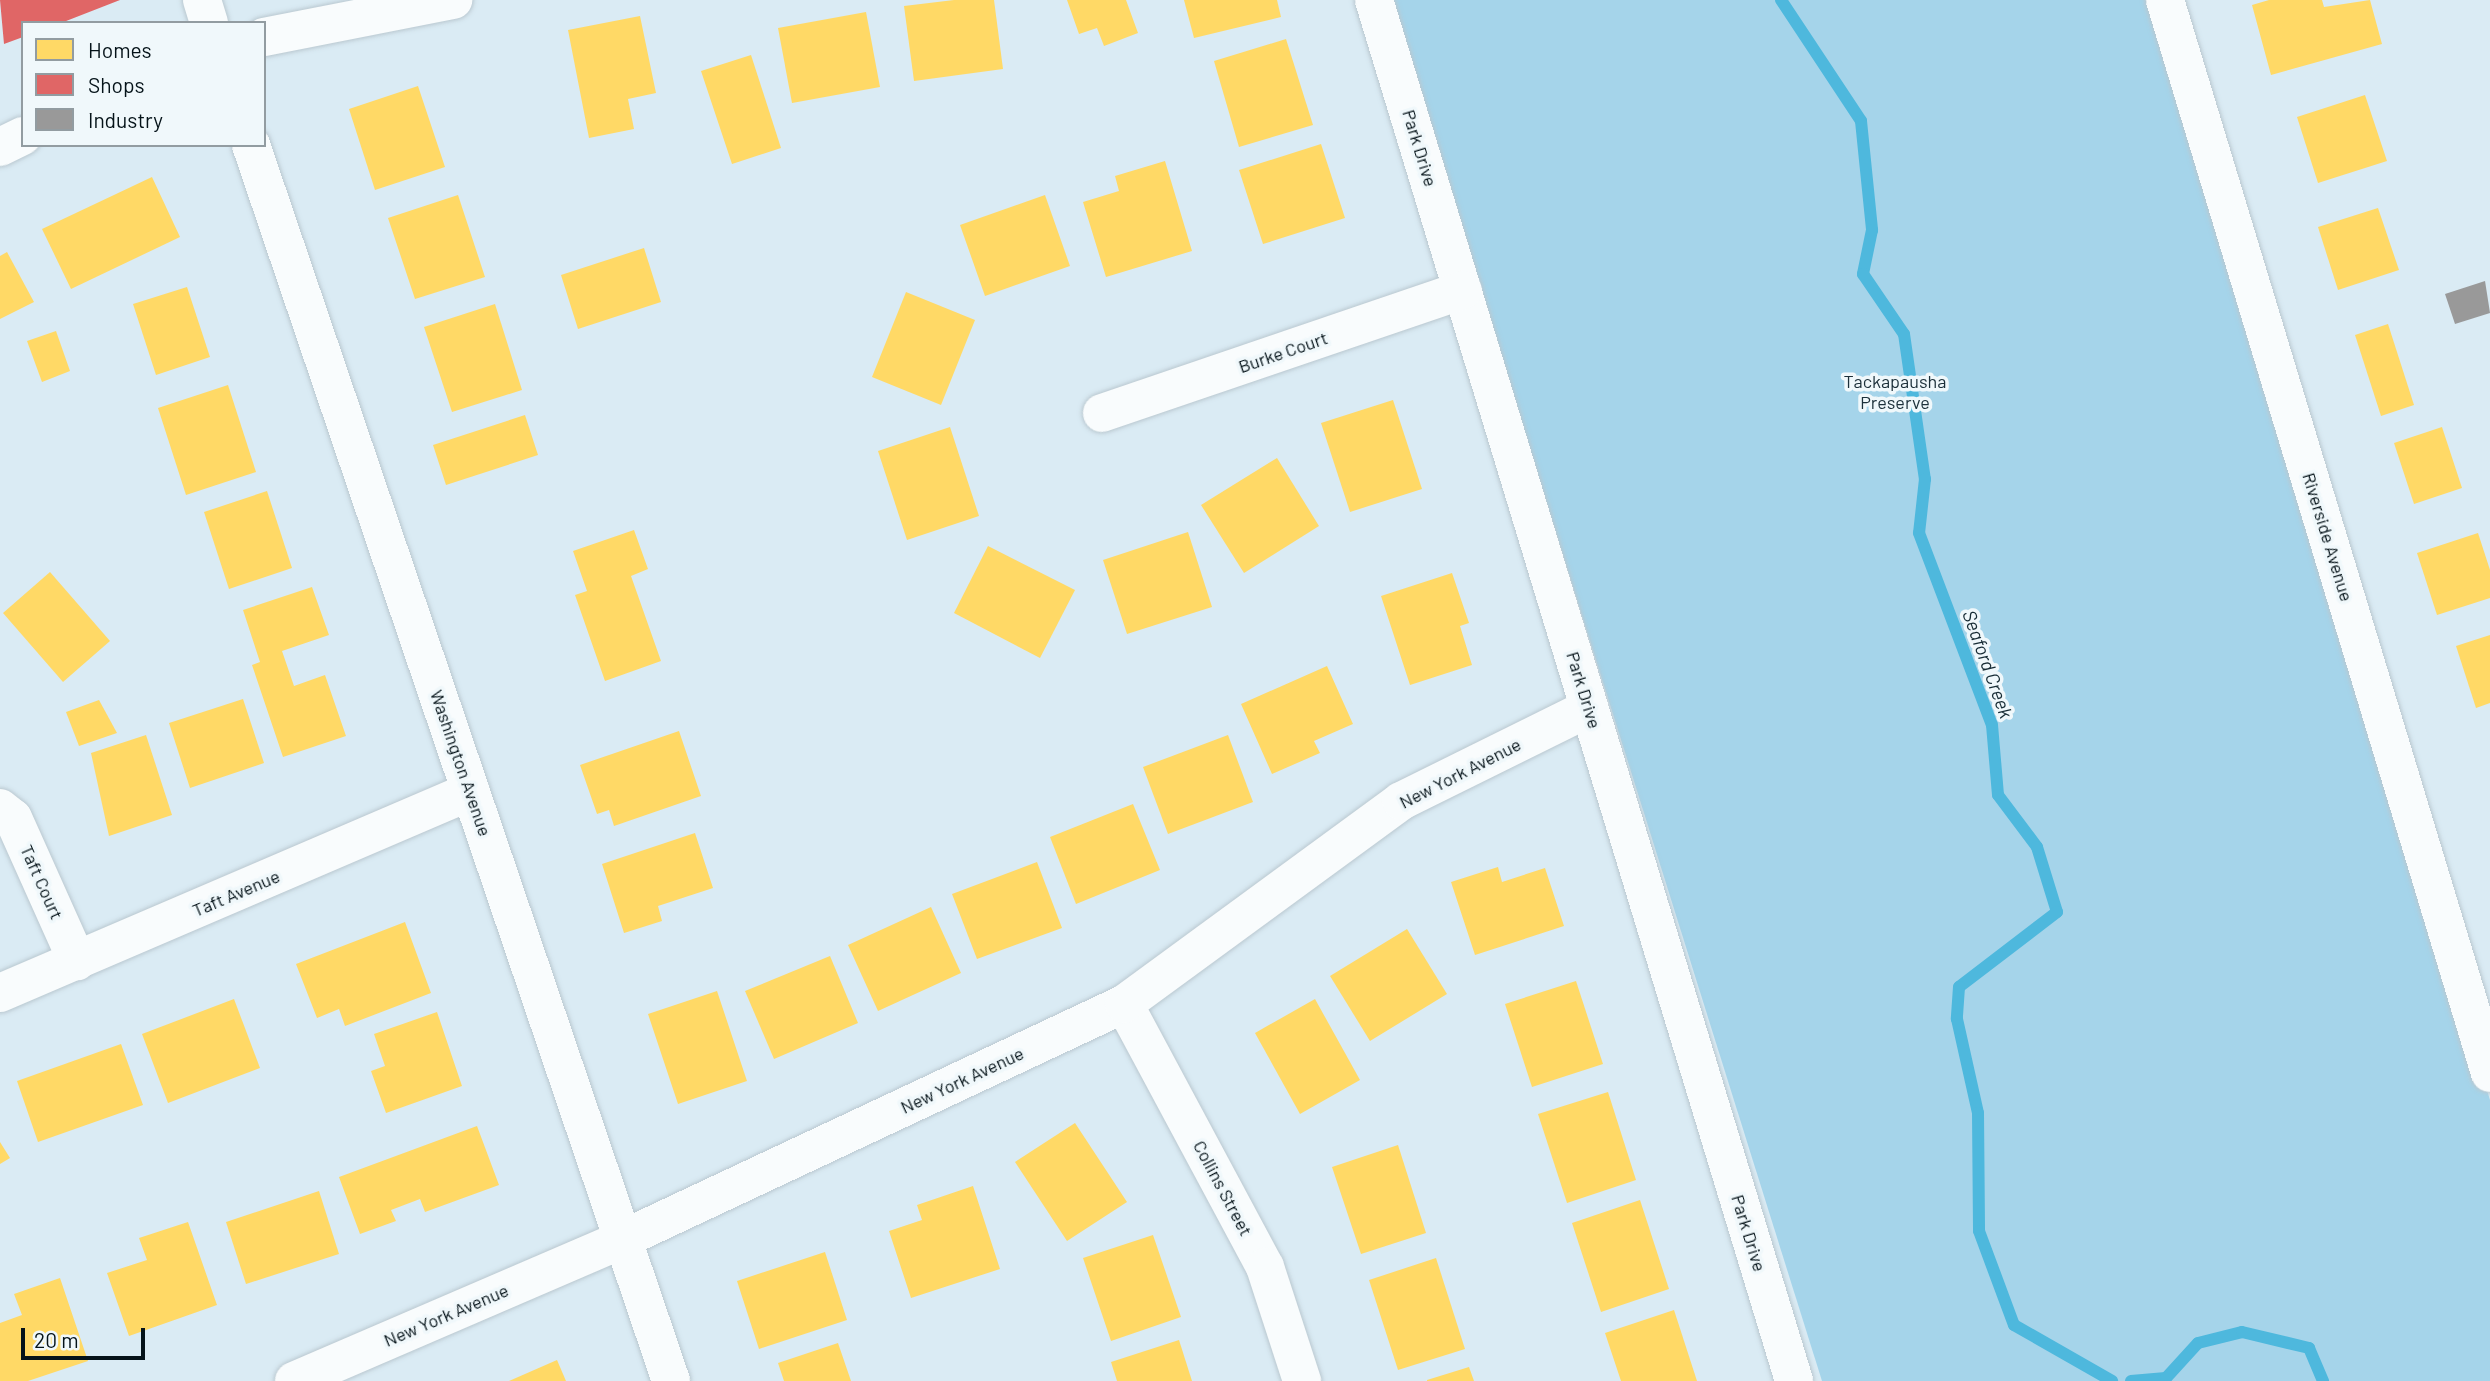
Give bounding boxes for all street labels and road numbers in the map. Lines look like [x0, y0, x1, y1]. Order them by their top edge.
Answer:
street label: Park Drive [1398, 107, 1442, 189]
street label: Burke Court [1236, 327, 1330, 377]
street label: Riverside Avenue [2298, 470, 2358, 604]
street label: Park Drive [1562, 649, 1606, 731]
street label: Washington Avenue [426, 687, 496, 839]
street label: New York Avenue [1396, 733, 1524, 813]
street label: Taft Court [16, 841, 68, 923]
street label: Taft Avenue [189, 865, 283, 921]
street label: New York Avenue [897, 1042, 1027, 1118]
street label: Collins Street [1189, 1137, 1257, 1239]
street label: Park Drive [1727, 1192, 1771, 1274]
street label: New York Avenue [380, 1279, 512, 1351]

